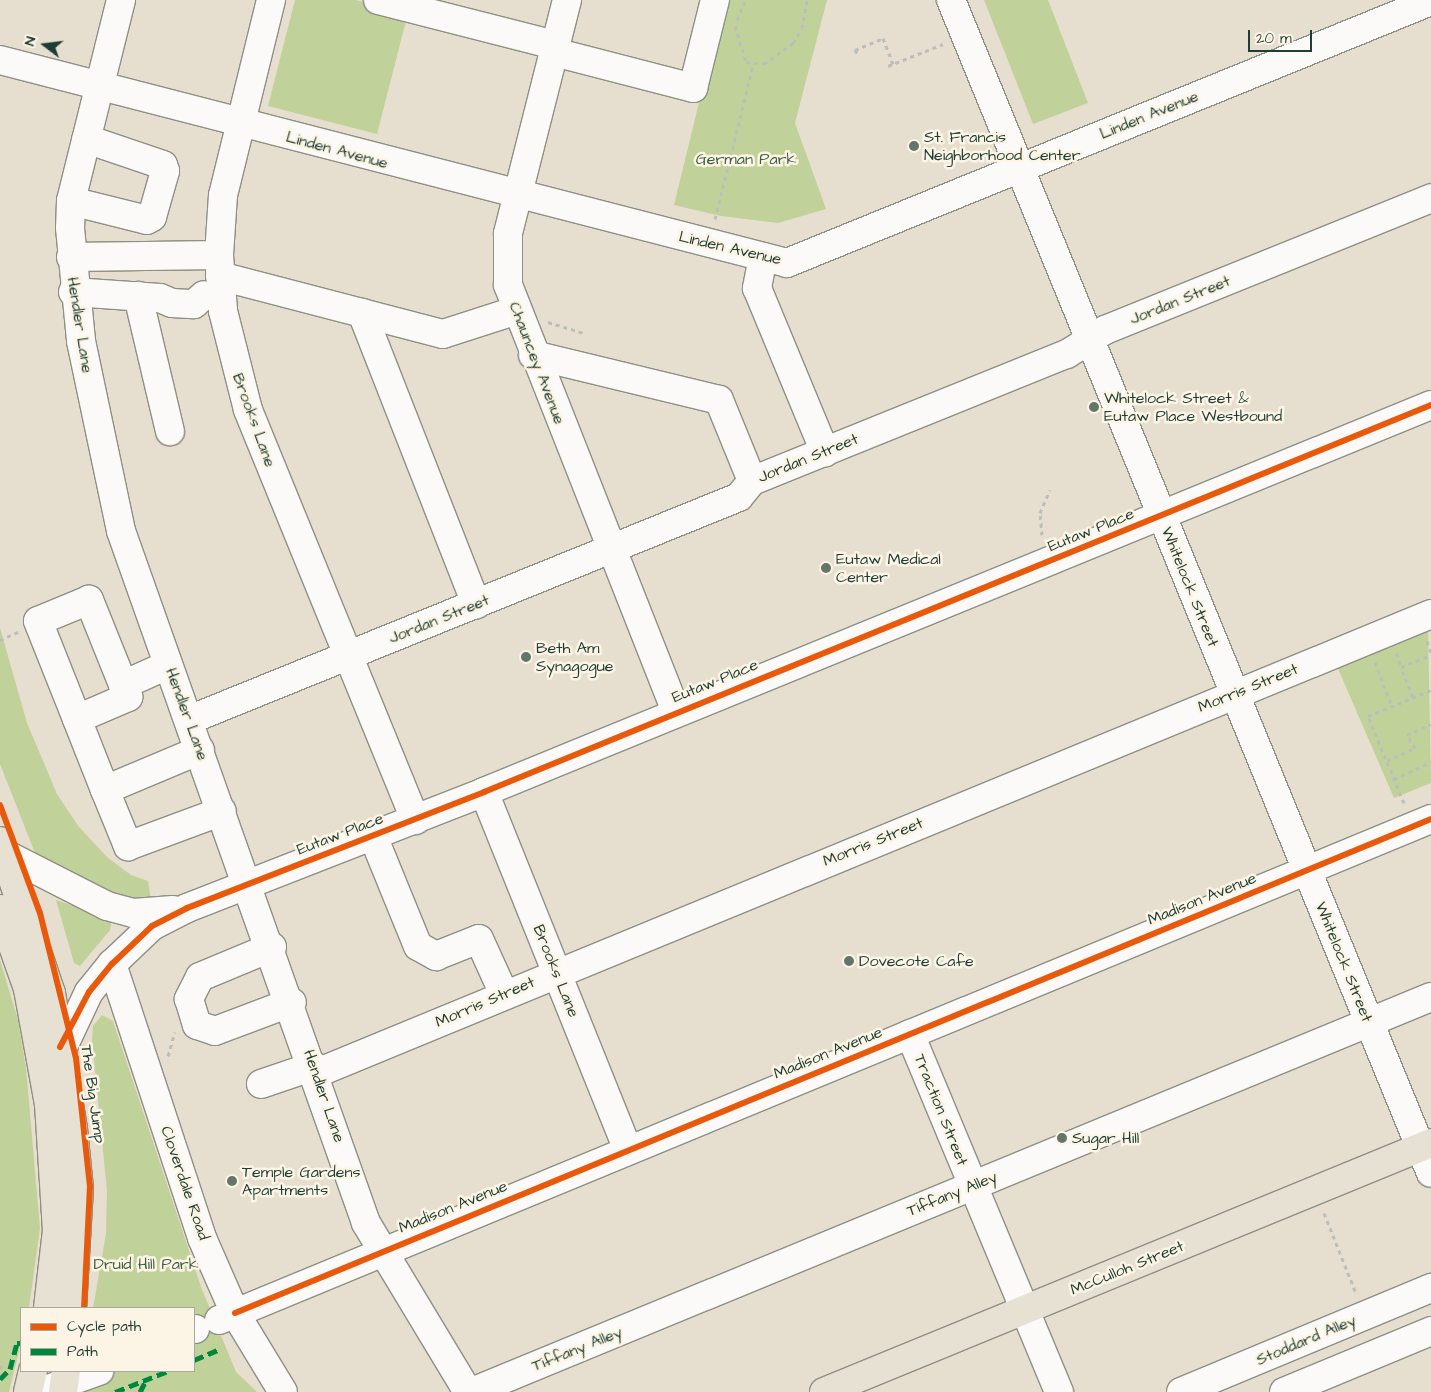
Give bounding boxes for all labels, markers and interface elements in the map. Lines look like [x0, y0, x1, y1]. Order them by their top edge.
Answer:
north arrow [20, 20, 70, 70]
scale bar [1251, 20, 1315, 52]
text: 20 m [1256, 28, 1292, 49]
text: N [20, 34, 41, 48]
street label: Linden Avenue [1097, 86, 1201, 144]
street label: Linden Avenue [284, 127, 390, 173]
place label: St. Francis Neighborhood Center [924, 127, 1081, 165]
marker: St. Francis Neighborhood Center [908, 140, 920, 152]
park label: German Park [696, 149, 796, 169]
street label: Linden Avenue [677, 227, 783, 269]
street label: Jordan Street [1127, 271, 1233, 329]
street label: Hendler Lane [63, 276, 97, 374]
street label: Chauncey Avenue [505, 299, 569, 427]
street label: Brooks Lane [228, 371, 280, 469]
place label: Whitelock Street & Eutaw Place Westbound [1104, 388, 1282, 426]
marker: Whitelock Street & Eutaw Place Westbound [1088, 401, 1100, 413]
street label: Jordan Street [755, 429, 861, 487]
street label: Eutaw Place [1045, 504, 1137, 556]
street label: Whitelock Street [1157, 524, 1223, 650]
place label: Eutaw Medical Center [836, 549, 941, 587]
marker: Eutaw Medical Center [820, 562, 832, 574]
street label: Jordan Street [386, 590, 492, 648]
place label: Beth Am Synagogue [536, 638, 613, 676]
marker: Beth Am Synagogue [520, 651, 532, 663]
street label: Eutaw Place [669, 655, 761, 707]
street label: Morris Street [1195, 659, 1301, 717]
street label: Hendler Lane [161, 665, 213, 763]
street label: Eutaw Place [294, 809, 386, 859]
street label: Morris Street [820, 813, 926, 871]
street label: Madison Avenue [1145, 868, 1259, 930]
street label: Whitelock Street [1311, 899, 1377, 1025]
street label: Brooks Lane [529, 922, 583, 1020]
place label: Dovecote Cafe [859, 951, 974, 971]
marker: Dovecote Cafe [843, 955, 855, 967]
street label: Morris Street [432, 972, 538, 1032]
street label: Madison Avenue [771, 1022, 885, 1084]
street label: The Big Jump [77, 1043, 109, 1145]
street label: Hendler Lane [299, 1047, 349, 1145]
street label: Traction Street [910, 1051, 972, 1169]
street label: Cloverdale Road [157, 1123, 213, 1243]
place label: Sugar Hill [1072, 1128, 1139, 1148]
marker: Sugar Hill [1056, 1132, 1068, 1144]
place label: Temple Gardens Apartments [242, 1162, 360, 1200]
street label: Tiffany Alley [904, 1167, 1000, 1221]
marker: Temple Gardens Apartments [226, 1175, 238, 1187]
street label: Madison Avenue [396, 1176, 510, 1238]
street label: McCulloh Street [1068, 1237, 1186, 1299]
park label: Druid Hill Park [94, 1254, 198, 1274]
legend [20, 1307, 195, 1372]
street label: Stoddard Alley [1253, 1310, 1359, 1370]
text: Cycle path [67, 1316, 141, 1337]
street label: Tiffany Alley [529, 1322, 625, 1376]
text: Path [67, 1341, 98, 1362]

